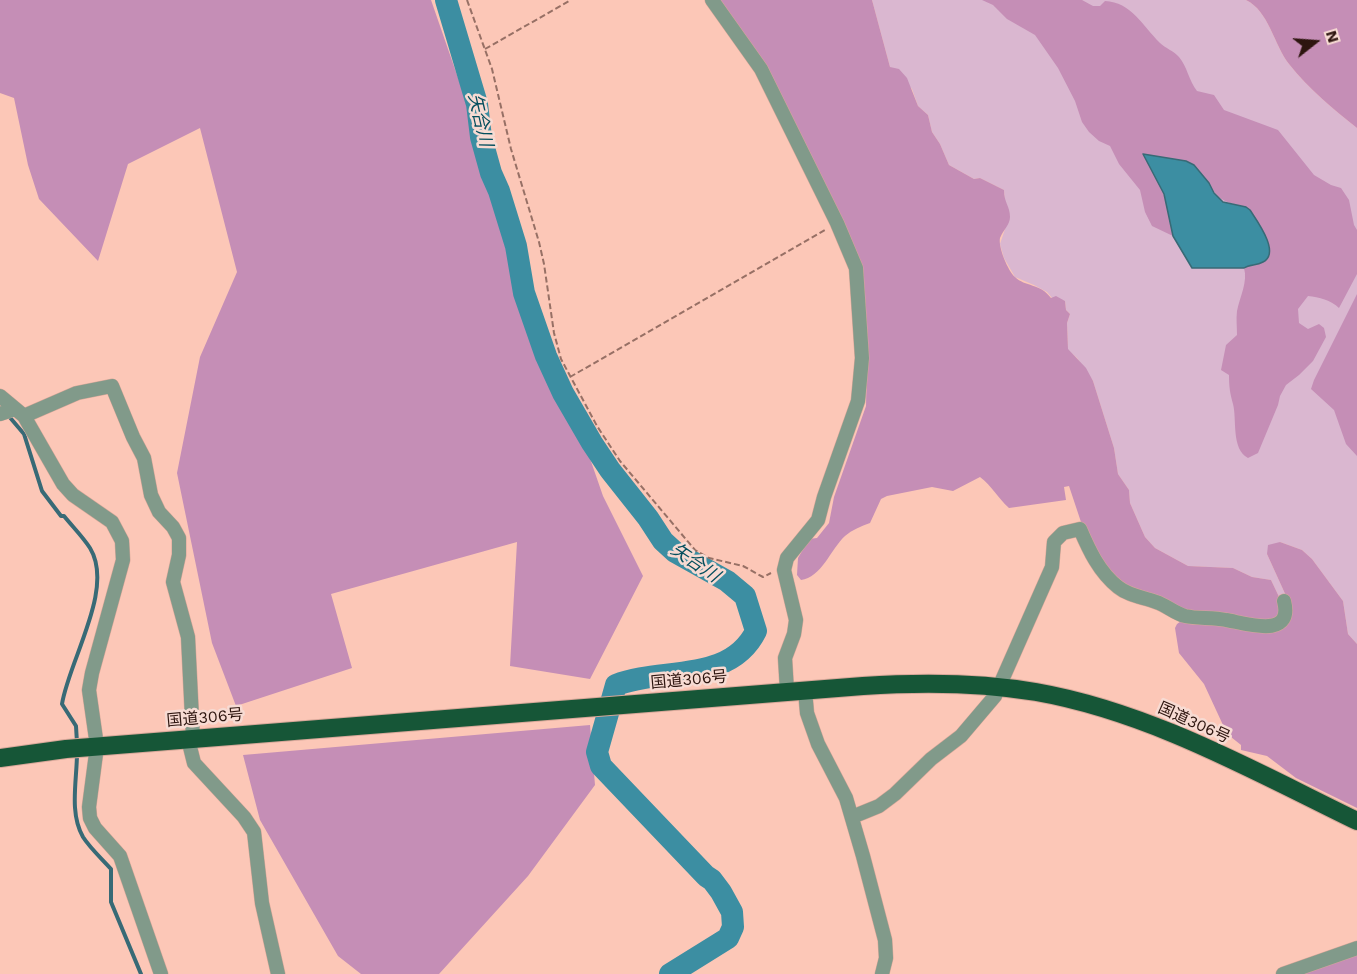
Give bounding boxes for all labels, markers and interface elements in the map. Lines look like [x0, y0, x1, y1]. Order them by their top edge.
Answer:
north arrow [1285, 12, 1345, 72]
text: N [1322, 28, 1344, 45]
water label: 矢合川 [463, 91, 497, 149]
water label: 矢合川 [667, 539, 723, 587]
street label: 国道306号 [650, 667, 728, 693]
street label: 国道306号 [1155, 699, 1233, 747]
street label: 国道306号 [166, 705, 244, 731]

